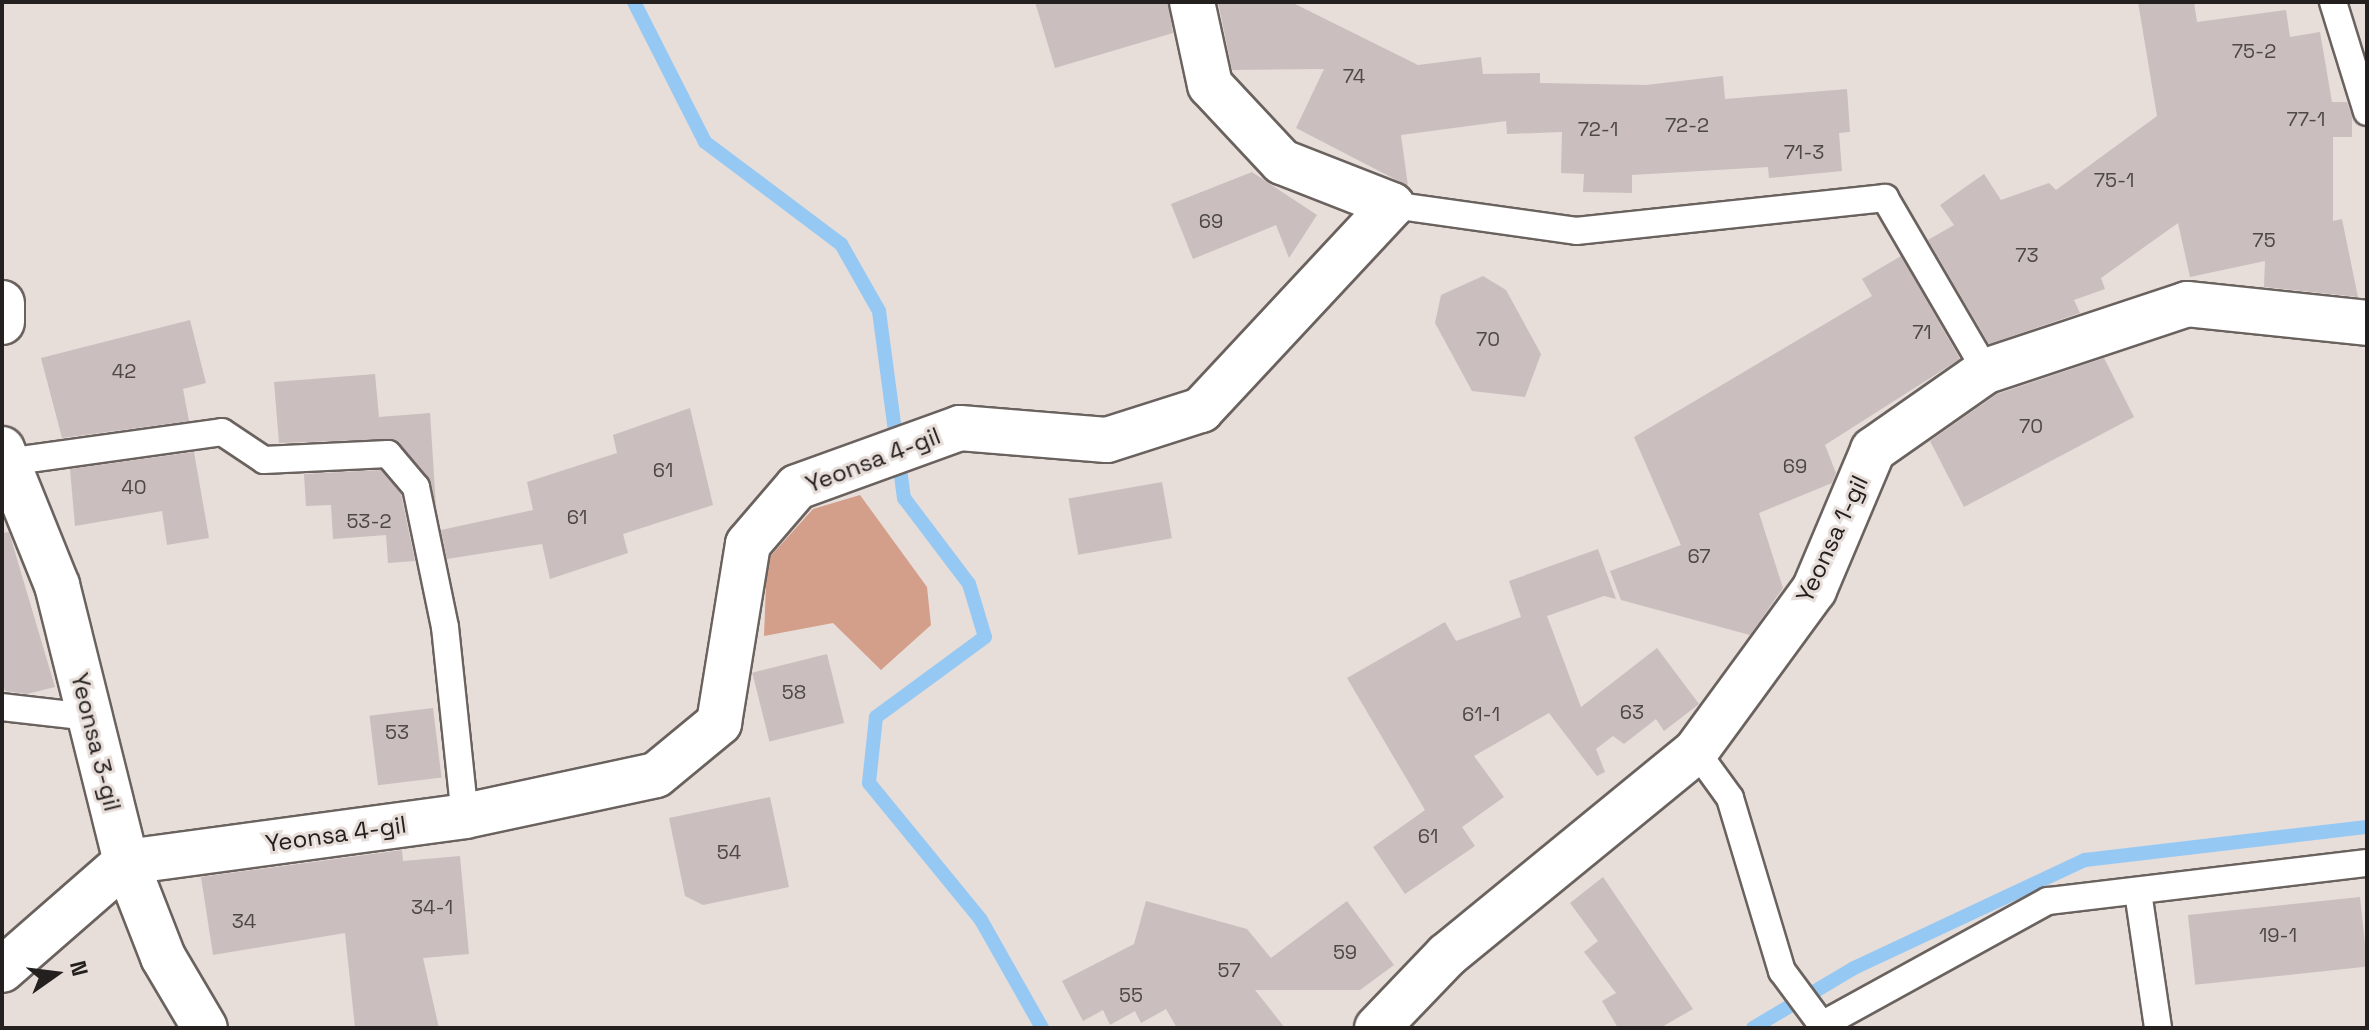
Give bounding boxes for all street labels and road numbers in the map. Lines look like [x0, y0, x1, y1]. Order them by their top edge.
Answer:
street label: Yeonsa 4-gil [802, 421, 944, 499]
street label: Yeonsa 1-gil [1790, 471, 1874, 607]
street label: Yeonsa 3-gil [65, 670, 127, 814]
street label: Yeonsa 4-gil [264, 810, 408, 858]

